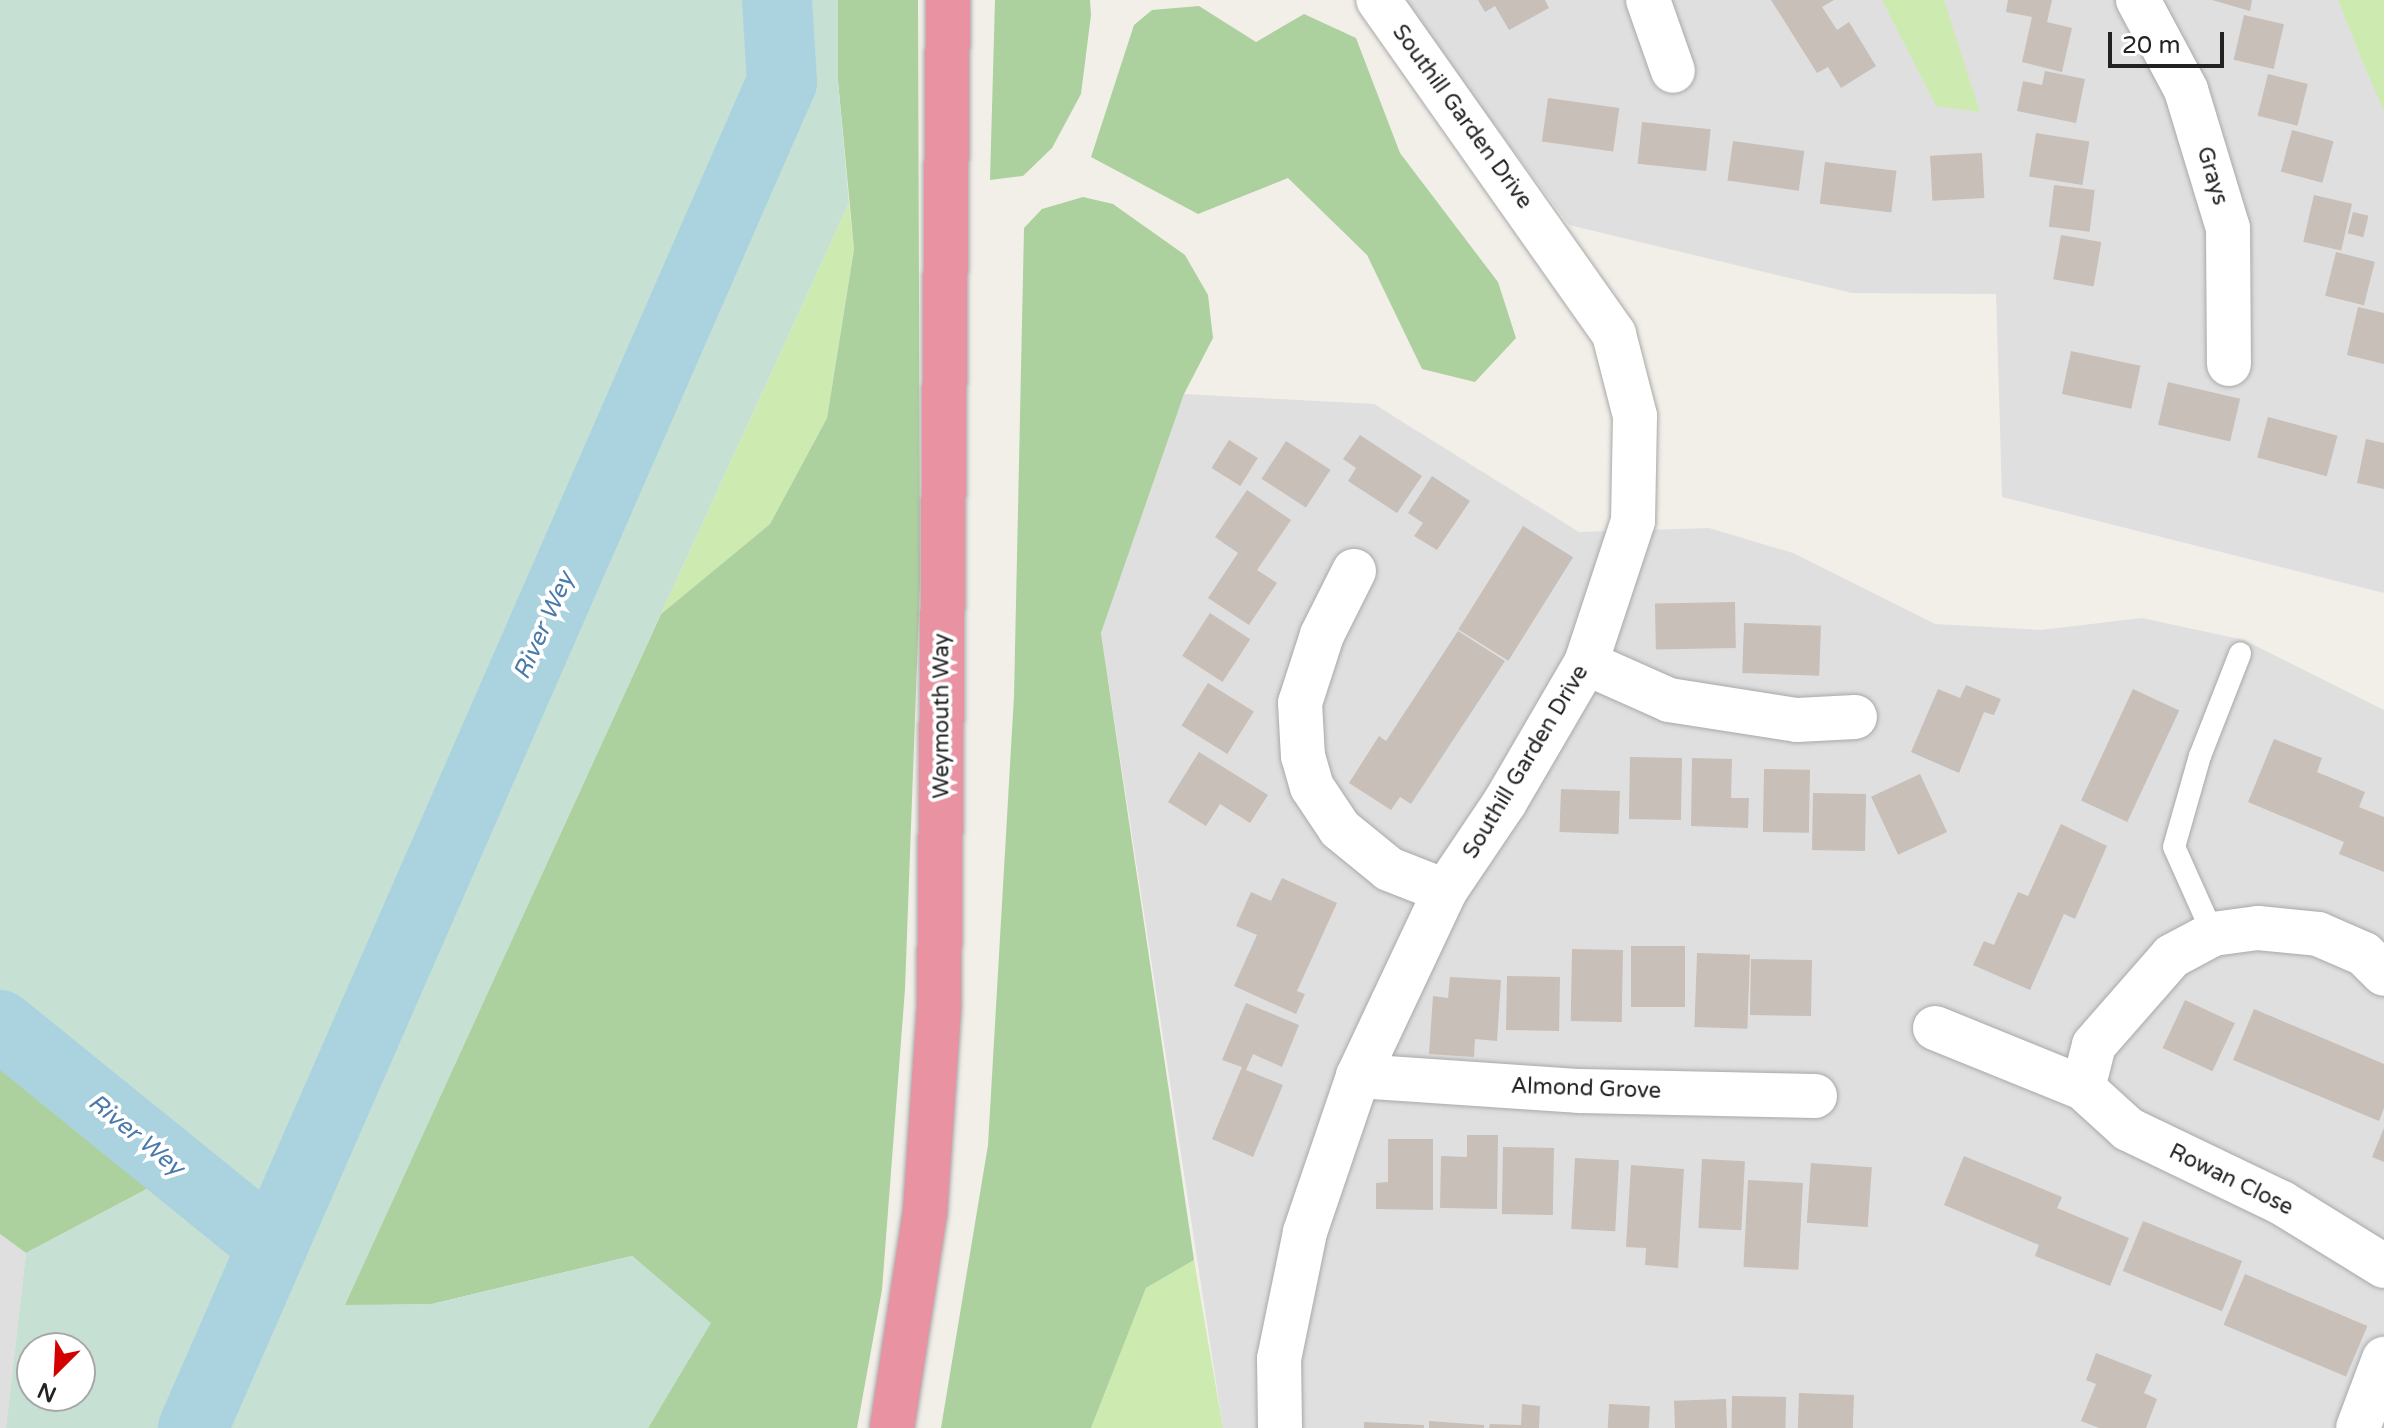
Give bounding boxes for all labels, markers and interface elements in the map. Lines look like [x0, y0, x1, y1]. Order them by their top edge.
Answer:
scale bar [2112, 16, 2228, 66]
street label: Southill Garden Drive [1386, 20, 1538, 214]
text: 20 m [2122, 31, 2180, 60]
street label: Grays [2191, 144, 2233, 208]
water label: River Wey [508, 568, 580, 684]
street label: Weymouth Way [929, 633, 955, 799]
street label: Southill Garden Drive [1458, 660, 1594, 864]
street label: Almond Grove [1510, 1073, 1662, 1105]
water label: River Wey [83, 1088, 189, 1182]
street label: Rowan Close [2165, 1139, 2297, 1221]
north arrow [16, 1332, 96, 1412]
text: N [34, 1377, 60, 1408]

